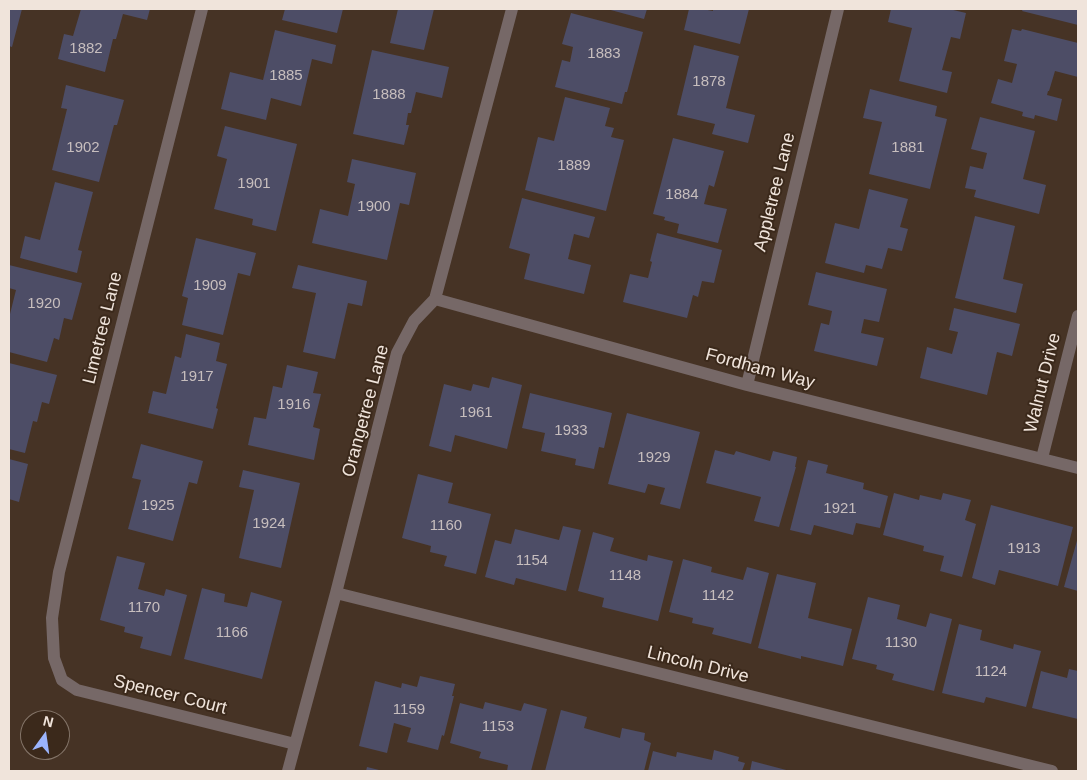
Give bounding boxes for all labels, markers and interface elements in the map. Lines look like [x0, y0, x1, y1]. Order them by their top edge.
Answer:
house number: 1882 [69, 40, 103, 58]
house number: 1883 [587, 45, 621, 63]
house number: 1885 [269, 67, 303, 85]
house number: 1878 [692, 73, 726, 91]
house number: 1888 [372, 86, 406, 104]
street label: Appletree Lane [750, 130, 800, 254]
house number: 1902 [66, 139, 100, 157]
house number: 1881 [891, 139, 925, 157]
house number: 1889 [557, 157, 591, 175]
house number: 1901 [237, 175, 271, 193]
house number: 1884 [665, 186, 699, 204]
house number: 1900 [357, 198, 391, 216]
street label: Limetree Lane [79, 270, 127, 386]
house number: 1909 [193, 277, 227, 295]
house number: 1920 [27, 295, 61, 313]
street label: Walnut Drive [1020, 331, 1066, 435]
street label: Orangetree Lane [338, 342, 394, 480]
street label: Fordham Way [703, 344, 817, 394]
house number: 1917 [180, 368, 214, 386]
house number: 1916 [277, 396, 311, 414]
house number: 1961 [459, 404, 493, 422]
house number: 1933 [554, 422, 588, 440]
house number: 1929 [637, 449, 671, 467]
house number: 1925 [141, 497, 175, 515]
house number: 1921 [823, 500, 857, 518]
house number: 1924 [252, 515, 286, 533]
house number: 1160 [430, 517, 462, 535]
house number: 1913 [1007, 540, 1041, 558]
house number: 1154 [516, 552, 548, 570]
house number: 1148 [609, 567, 641, 585]
house number: 1142 [702, 587, 734, 605]
house number: 1170 [128, 599, 160, 617]
house number: 1166 [216, 624, 248, 642]
house number: 1130 [885, 634, 917, 652]
street label: Lincoln Drive [645, 642, 751, 688]
house number: 1124 [975, 663, 1007, 681]
street label: Spencer Court [111, 670, 229, 720]
house number: 1159 [393, 701, 425, 719]
north arrow [20, 710, 70, 760]
text: N [42, 712, 55, 730]
house number: 1153 [482, 718, 514, 736]

